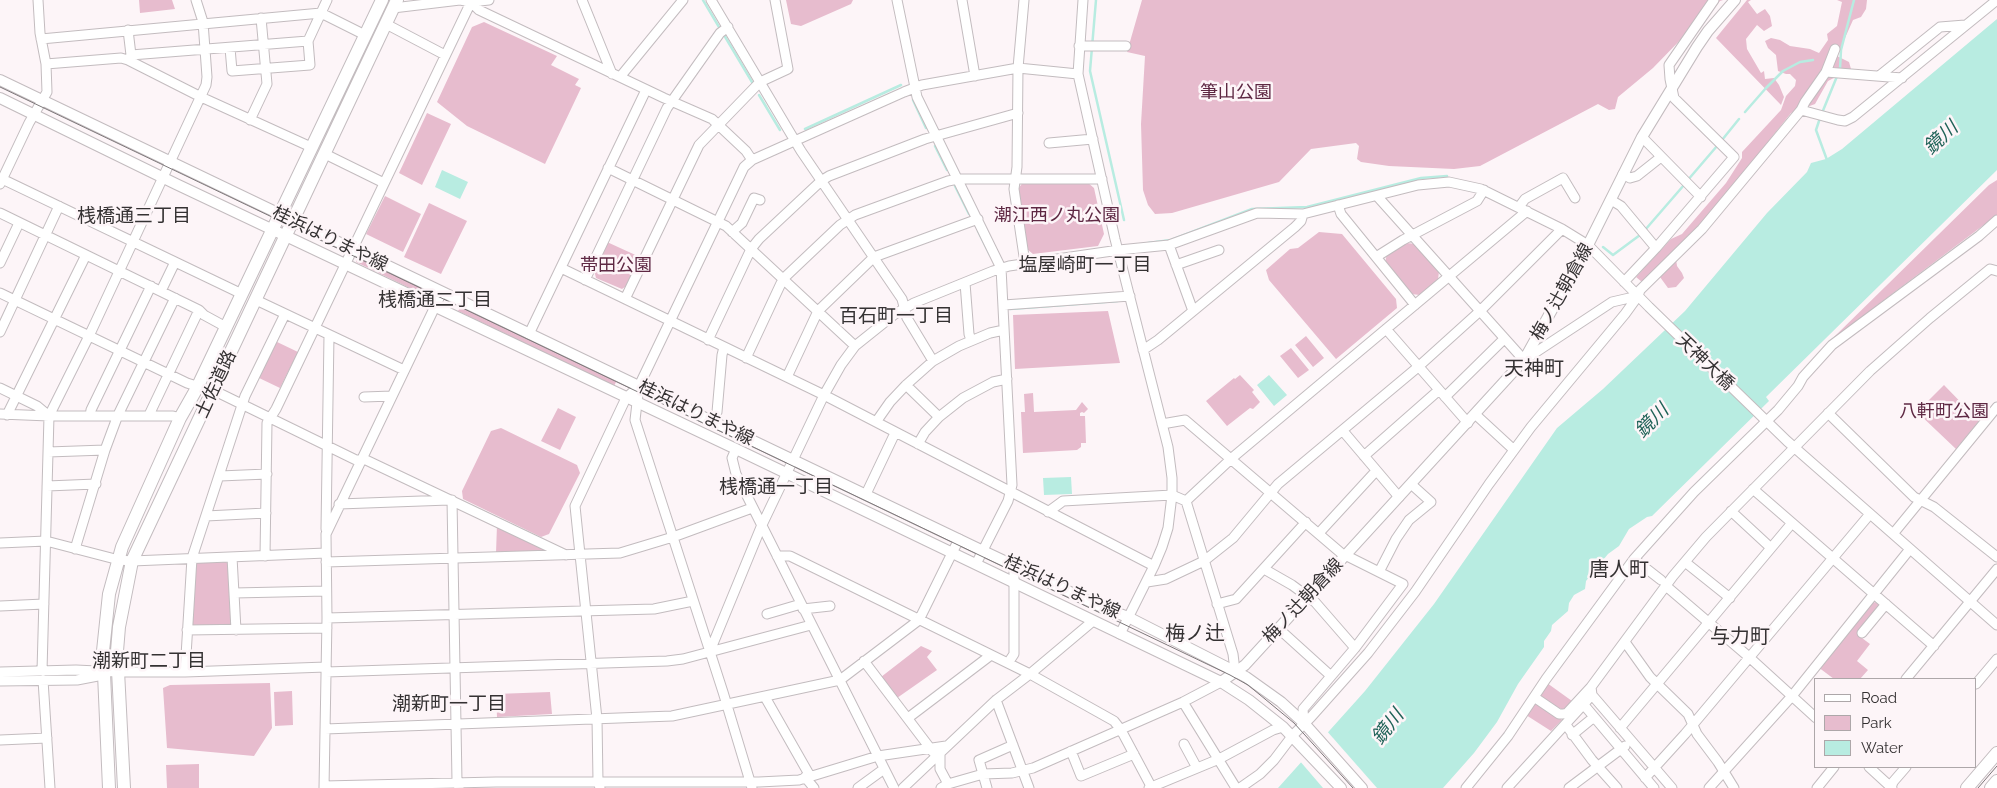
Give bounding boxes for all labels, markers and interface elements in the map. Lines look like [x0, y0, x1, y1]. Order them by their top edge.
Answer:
park label: 筆山公園 [1200, 82, 1272, 104]
water label: 鏡川 [1919, 117, 1963, 159]
street label: 桂浜はりまや線 [269, 202, 391, 276]
district label: 桟橋通三丁目 [77, 205, 191, 227]
park label: 潮江西ノ丸公園 [994, 205, 1120, 227]
street label: 梅ノ辻朝倉線 [1526, 240, 1598, 344]
district label: 塩屋崎町一丁目 [1019, 254, 1151, 276]
park label: 帯田公園 [580, 255, 652, 277]
district label: 桟橋通二丁目 [378, 289, 492, 311]
district label: 百石町一丁目 [839, 305, 953, 327]
street label: 天神大橋 [1672, 329, 1738, 395]
street label: 土佐道路 [191, 347, 241, 421]
district label: 天神町 [1504, 357, 1564, 381]
street label: 桂浜はりまや線 [635, 376, 757, 450]
water label: 鏡川 [1631, 400, 1673, 442]
park label: 八軒町公園 [1899, 401, 1989, 423]
district label: 桟橋通一丁目 [719, 476, 833, 498]
street label: 桂浜はりまや線 [1000, 551, 1124, 623]
street label: 梅ノ辻朝倉線 [1258, 554, 1348, 648]
district label: 唐人町 [1589, 558, 1649, 582]
district label: 梅ノ辻 [1165, 622, 1225, 646]
district label: 与力町 [1710, 625, 1770, 649]
district label: 潮新町二丁目 [92, 650, 206, 672]
legend [1814, 678, 1977, 768]
text: Road [1861, 689, 1897, 707]
district label: 潮新町一丁目 [392, 693, 506, 715]
water label: 鏡川 [1367, 705, 1409, 749]
text: Park [1861, 714, 1892, 732]
text: Water [1861, 739, 1903, 757]

